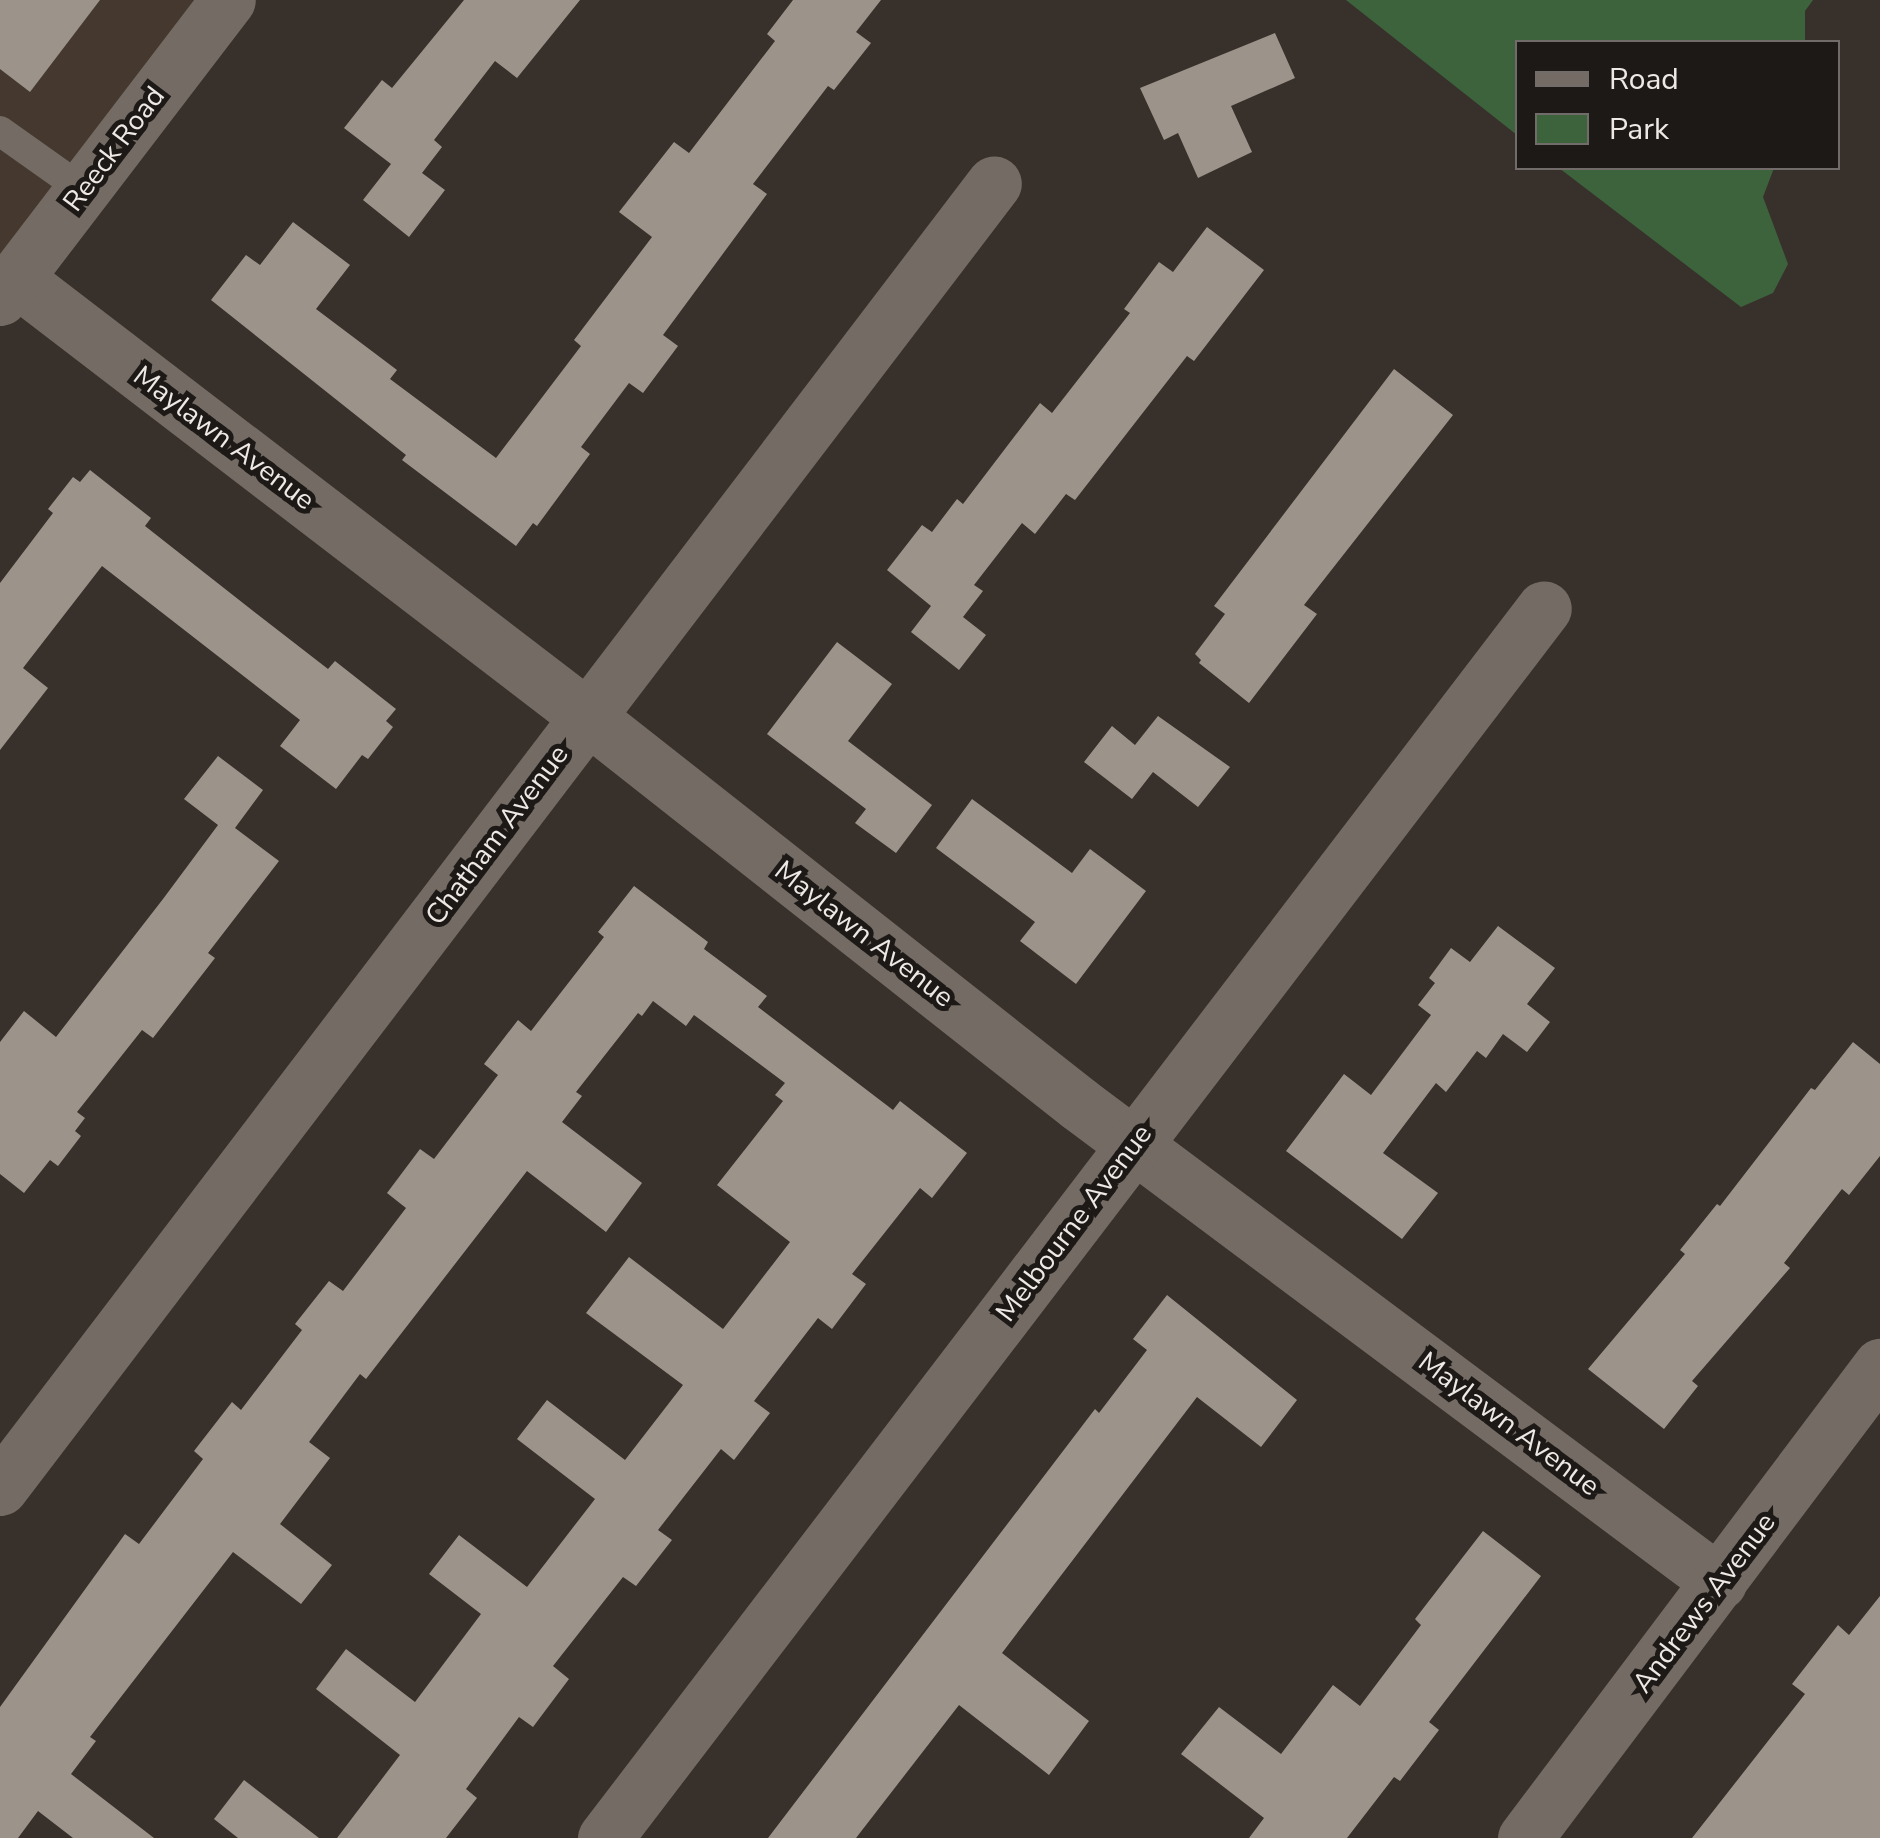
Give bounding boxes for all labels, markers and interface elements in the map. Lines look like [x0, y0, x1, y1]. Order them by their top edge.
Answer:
legend [1515, 40, 1840, 170]
text: Road [1609, 59, 1679, 100]
street label: Reeck Road [56, 80, 172, 218]
text: Park [1609, 109, 1669, 150]
street label: Maylawn Avenue [127, 359, 321, 517]
street label: Chatham Avenue [418, 738, 576, 932]
street label: Maylawn Avenue [768, 854, 960, 1014]
street label: Melbourne Avenue [989, 1118, 1159, 1328]
street label: Maylawn Avenue [1412, 1345, 1606, 1503]
street label: Andrews Avenue [1625, 1506, 1783, 1700]

